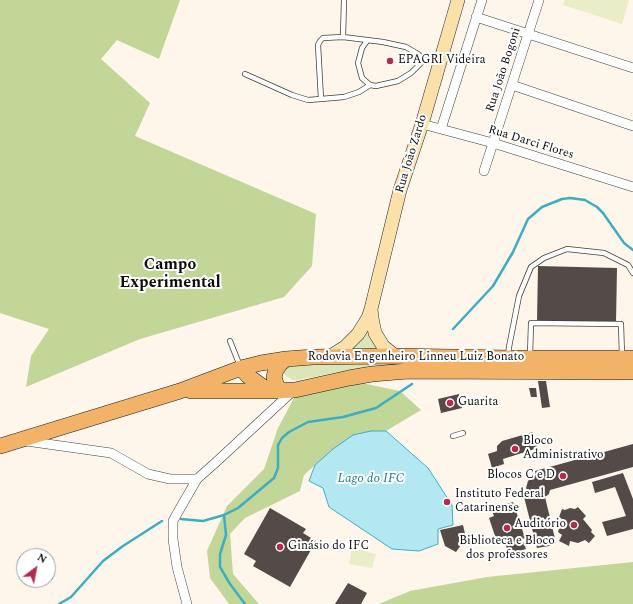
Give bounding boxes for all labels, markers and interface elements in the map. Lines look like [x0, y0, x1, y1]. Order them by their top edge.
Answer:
street label: Rua João Bogoni [484, 26, 524, 114]
place label: EPAGRI Videira [398, 54, 486, 68]
marker: EPAGRI Videira [385, 56, 395, 66]
street label: Rua João Zardo [393, 113, 431, 195]
street label: Rua Darci Flores [486, 123, 576, 163]
district label: Campo Experimental [119, 256, 221, 294]
street label: Rodovia Engenheiro Linneu Luiz Bonato [308, 351, 524, 365]
place label: Guarita [458, 396, 498, 410]
marker: Guarita [445, 398, 455, 408]
place label: Bloco Administrativo [523, 435, 604, 463]
marker: Bloco Administrativo [510, 444, 520, 454]
place label: Blocos C e D [487, 469, 555, 483]
water label: Lago do IFC [337, 471, 405, 487]
marker: Blocos C e D [558, 471, 568, 481]
place label: Instituto Federal Catarinense [455, 488, 544, 516]
marker: Instituto Federal Catarinense [442, 497, 452, 507]
place label: Auditório [514, 518, 566, 532]
marker: Auditório [569, 520, 579, 530]
marker: Biblioteca e Bloco dos professores [502, 523, 512, 533]
place label: Biblioteca e Bloco dos professores [459, 535, 555, 563]
place label: Ginásio do IFC [288, 540, 369, 554]
marker: Ginásio do IFC [275, 542, 285, 552]
north arrow [16, 548, 56, 588]
text: N [34, 549, 50, 568]

